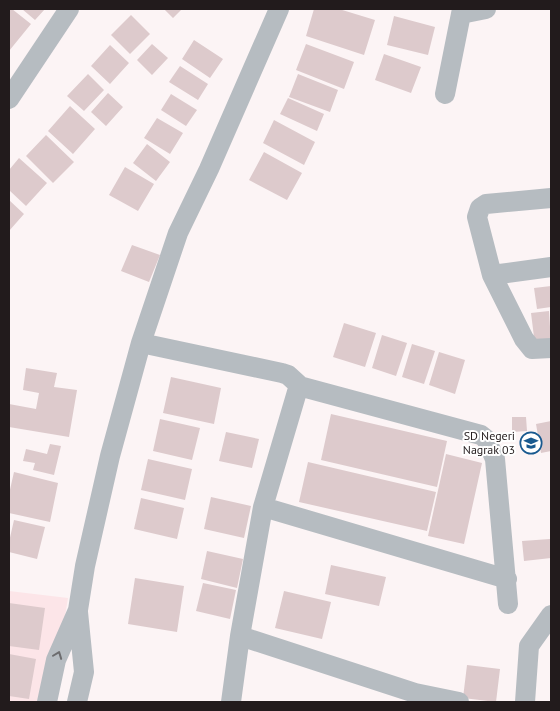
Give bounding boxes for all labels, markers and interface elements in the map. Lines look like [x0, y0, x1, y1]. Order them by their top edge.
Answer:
place label: SD Negeri Nagrak 03 [463, 428, 515, 457]
school or university icon: SD Negeri Nagrak 03 [519, 431, 543, 455]
one-way arrow [52, 651, 62, 660]

